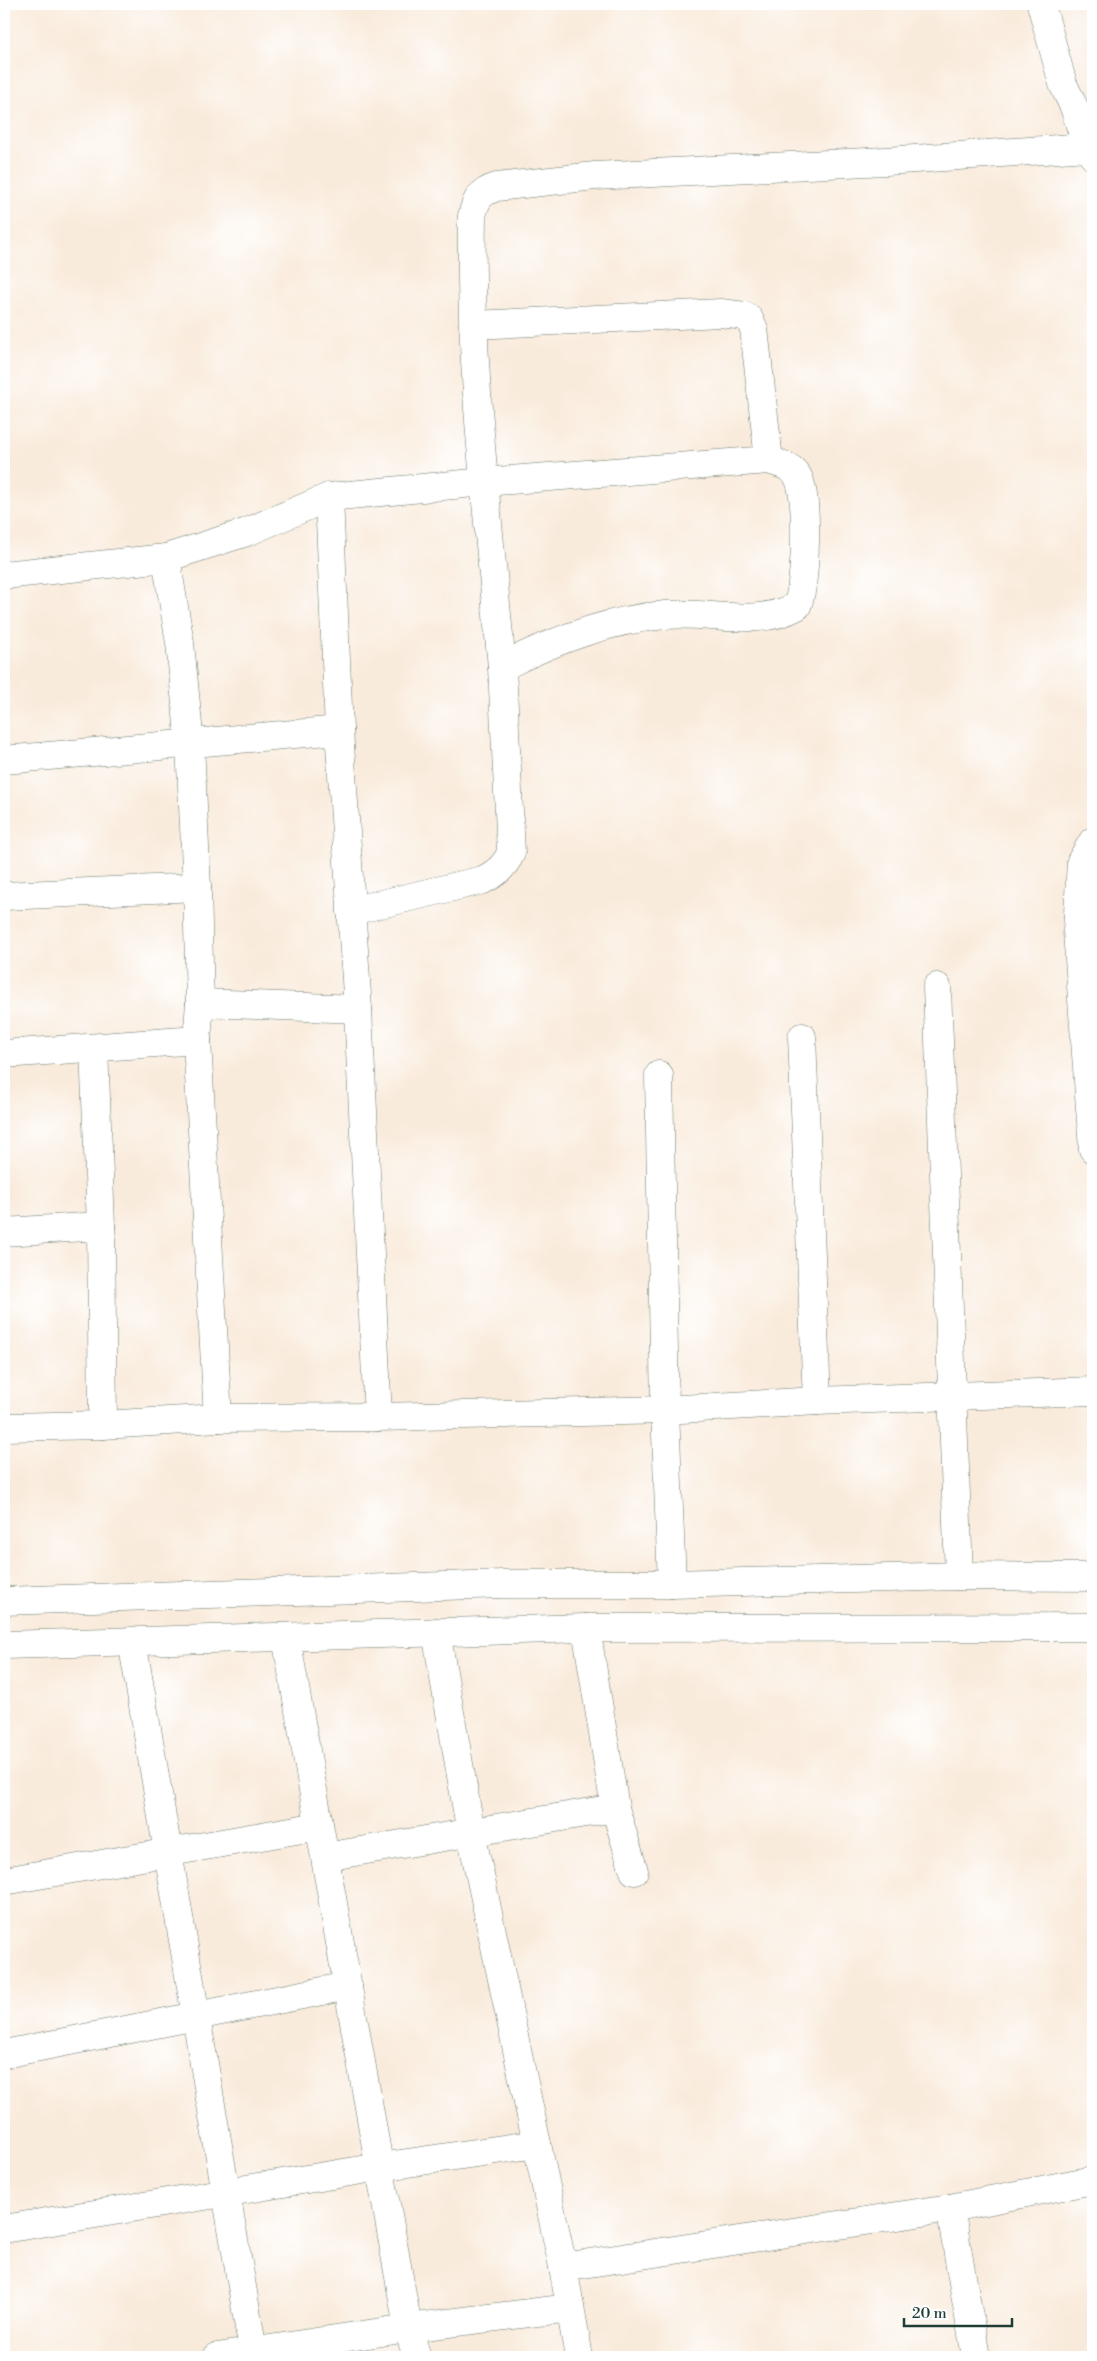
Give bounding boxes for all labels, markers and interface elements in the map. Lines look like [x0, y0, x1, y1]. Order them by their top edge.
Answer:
scale bar [904, 2296, 1012, 2328]
text: 20 m [912, 2304, 947, 2323]

